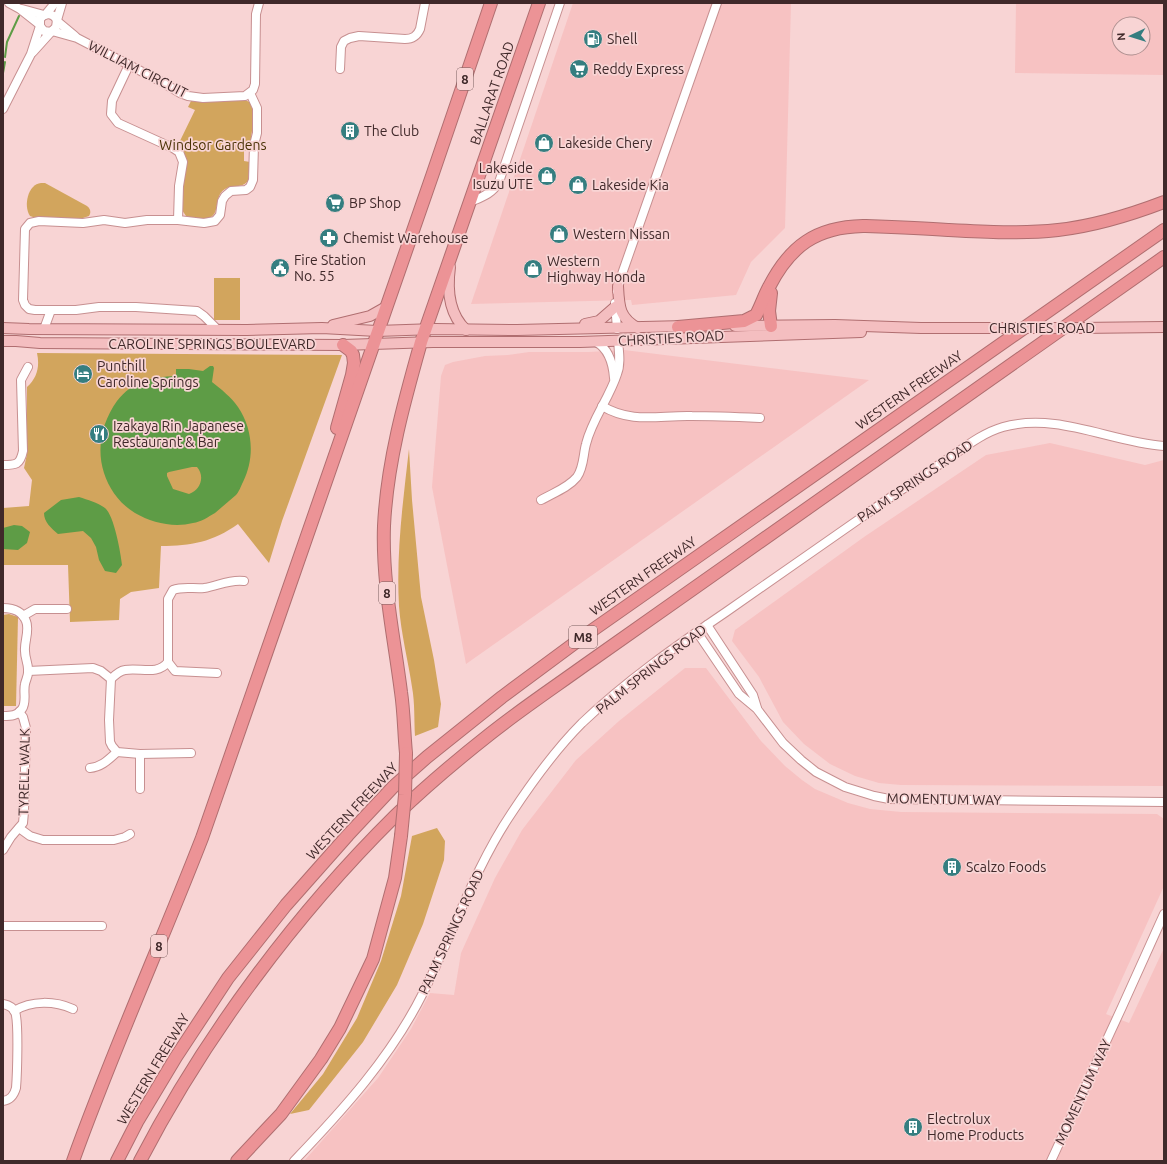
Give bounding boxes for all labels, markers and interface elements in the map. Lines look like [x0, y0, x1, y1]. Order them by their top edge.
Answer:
north arrow [1111, 16, 1151, 56]
fuel station icon: Shell [582, 28, 604, 50]
place label: Shell [607, 31, 638, 47]
text: N [1115, 32, 1127, 41]
street label: WILLIAM CIRCUIT [86, 37, 190, 101]
street label: BALLARAT ROAD [467, 39, 517, 147]
supermarket icon: Reddy Express [568, 58, 590, 80]
place label: Reddy Express [593, 61, 684, 77]
road number: 8 [457, 68, 473, 90]
building icon: The Club [339, 120, 361, 142]
place label: The Club [364, 123, 419, 139]
shop icon: Lakeside Chery [533, 132, 555, 154]
place label: Lakeside Chery [558, 135, 652, 151]
park label: Windsor Gardens [159, 137, 267, 153]
place label: Lakeside Isuzu UTE [473, 160, 533, 192]
shop icon: Lakeside Isuzu UTE [536, 165, 558, 187]
shop icon: Lakeside Kia [567, 174, 589, 196]
place label: Lakeside Kia [592, 177, 669, 193]
supermarket icon: BP Shop [324, 192, 346, 214]
place label: BP Shop [349, 195, 401, 211]
shop icon: Western Nissan [548, 223, 570, 245]
place label: Western Nissan [573, 226, 670, 242]
pharmacy icon: Chemist Warehouse [318, 227, 340, 249]
place label: Chemist Warehouse [343, 230, 468, 246]
place label: Fire Station No. 55 [294, 252, 366, 284]
place label: Western Highway Honda [547, 253, 646, 285]
public building icon: Fire Station No. 55 [269, 257, 291, 279]
shop icon: Western Highway Honda [522, 258, 544, 280]
street label: CHRISTIES ROAD [989, 320, 1095, 336]
street label: CHRISTIES ROAD [618, 327, 725, 349]
street label: CAROLINE SPRINGS BOULEVARD [108, 336, 316, 352]
street label: WESTERN FREEWAY [853, 347, 965, 433]
place label: Punthill Caroline Springs [97, 358, 199, 390]
hotel icon: Punthill Caroline Springs [72, 363, 94, 385]
place label: Izakaya Rin Japanese Restaurant & Bar [113, 418, 244, 450]
restaurant icon: Izakaya Rin Japanese Restaurant & Bar [88, 423, 110, 445]
street label: PALM SPRINGS ROAD [854, 436, 976, 526]
street label: WESTERN FREEWAY [587, 533, 699, 619]
road number: 8 [379, 582, 395, 604]
street label: PALM SPRINGS ROAD [593, 621, 709, 717]
road number: M8 [569, 626, 597, 648]
street label: TYRELL WALK [15, 727, 33, 816]
street label: WESTERN FREEWAY [303, 759, 401, 863]
street label: MOMENTUM WAY [886, 790, 1002, 808]
building icon: Scalzo Foods [941, 856, 963, 878]
place label: Scalzo Foods [966, 859, 1046, 875]
street label: PALM SPRINGS ROAD [415, 867, 487, 997]
road number: 8 [151, 935, 167, 957]
street label: WESTERN FREEWAY [114, 1011, 192, 1127]
street label: MOMENTUM WAY [1051, 1037, 1115, 1147]
place label: Electrolux Home Products [927, 1111, 1024, 1143]
building icon: Electrolux Home Products [902, 1116, 924, 1138]

